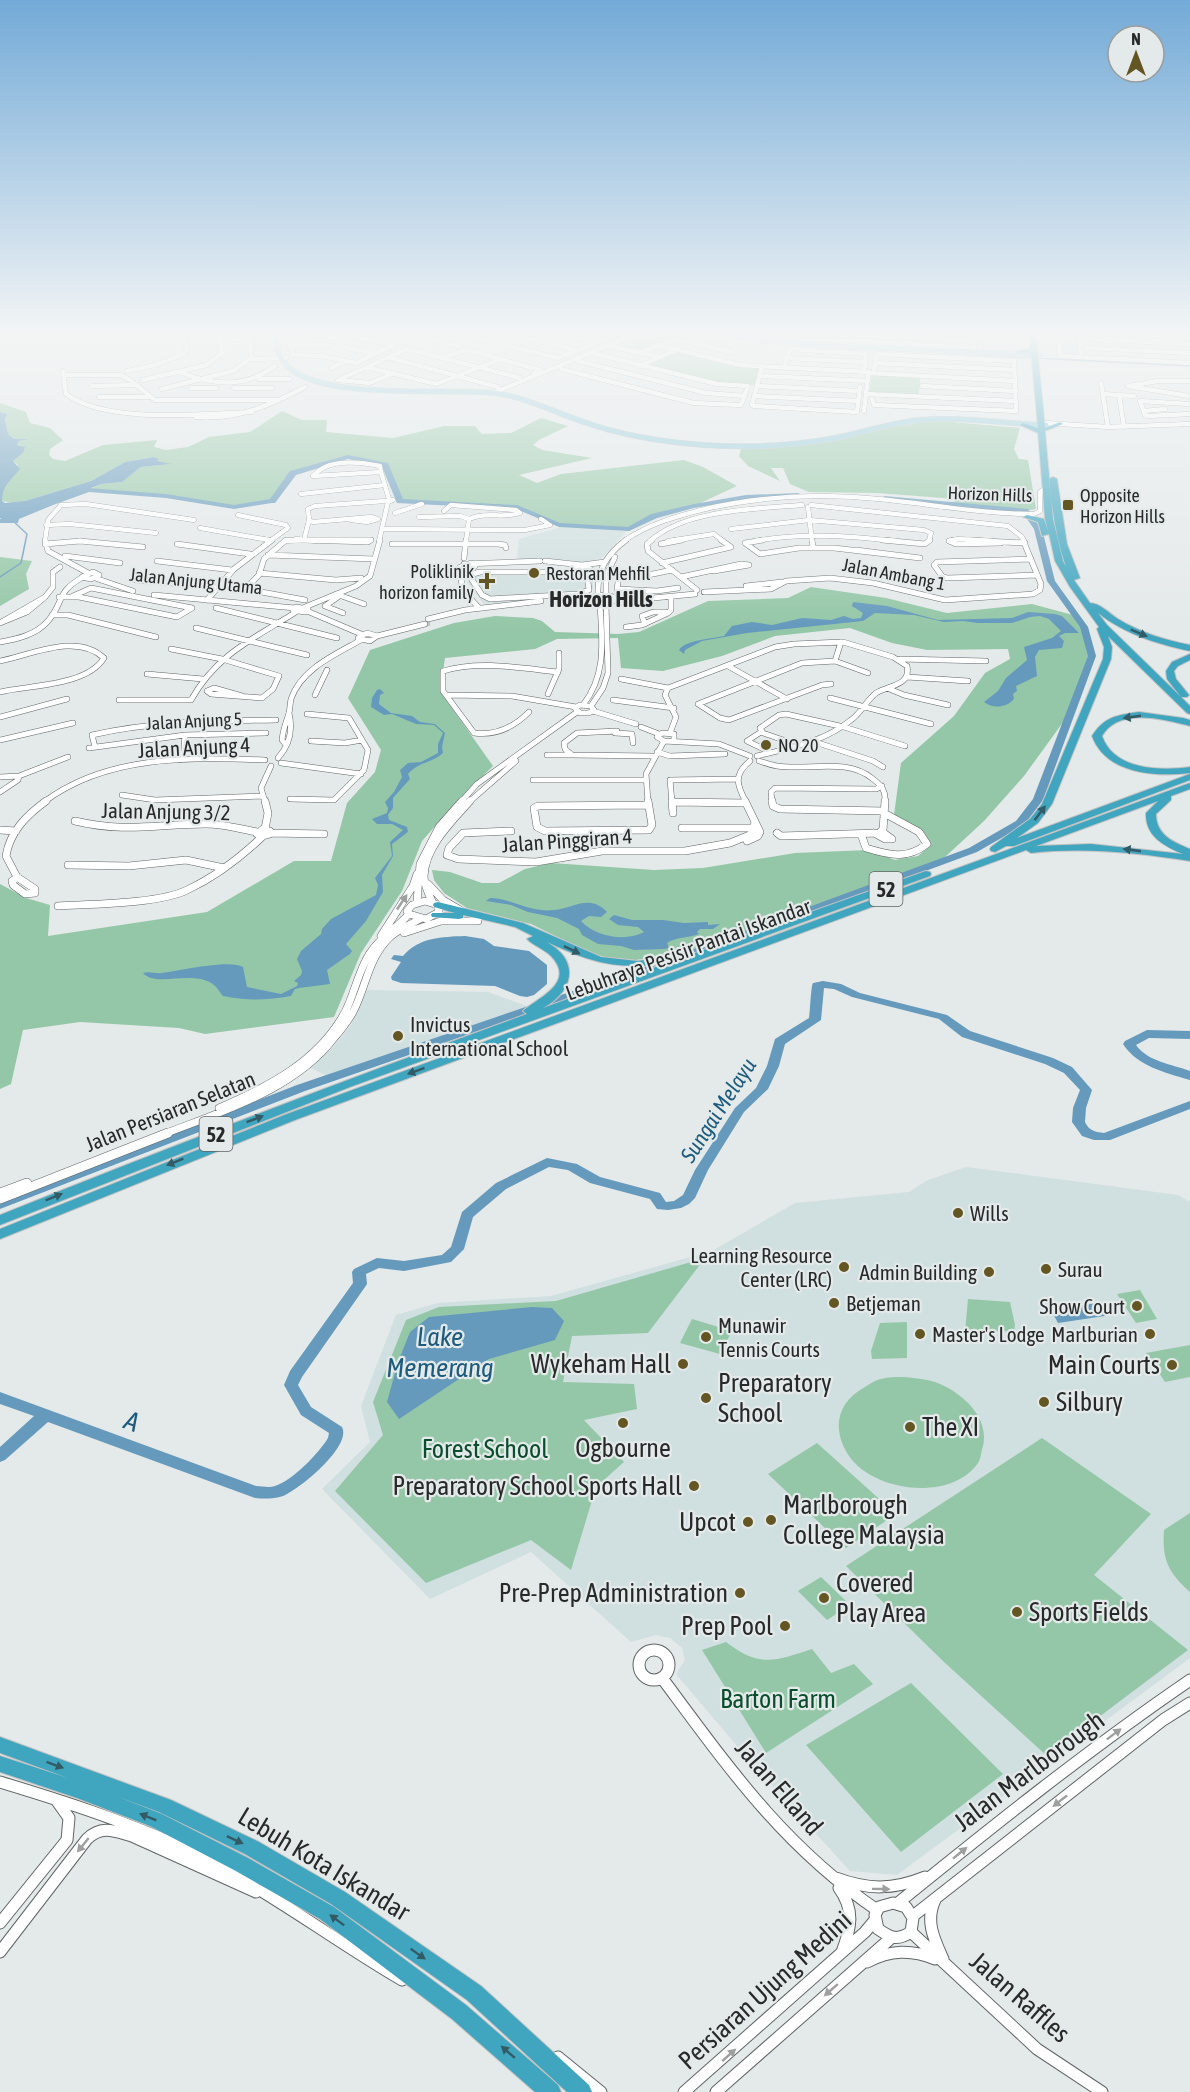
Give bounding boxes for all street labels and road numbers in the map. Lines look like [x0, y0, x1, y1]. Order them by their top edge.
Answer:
street label: Horizon Hills [947, 482, 1033, 506]
street label: Jalan Ambang 1 [841, 554, 947, 594]
street label: Jalan Anjung Utama [129, 564, 263, 598]
street label: Jalan Anjung 5 [145, 708, 243, 734]
street label: Jalan Anjung 4 [137, 732, 251, 762]
street label: Jalan Anjung 3/2 [101, 798, 231, 824]
street label: Jalan Pinggiran 4 [501, 823, 633, 857]
road number: 52 [870, 872, 902, 906]
street label: Lebuhraya Pesisir Pantai Iskandar [562, 893, 815, 1005]
street label: Jalan Persiaran Selatan [82, 1066, 258, 1156]
road number: 52 [200, 1117, 232, 1151]
street label: Jalan Marlborough [948, 1705, 1110, 1837]
street label: Jalan Elland [729, 1733, 829, 1841]
street label: Lebuh Kota Iskandar [233, 1801, 415, 1927]
street label: Persiaran Ujung Medini [673, 1905, 857, 2075]
street label: Jalan Raffles [964, 1946, 1076, 2048]

